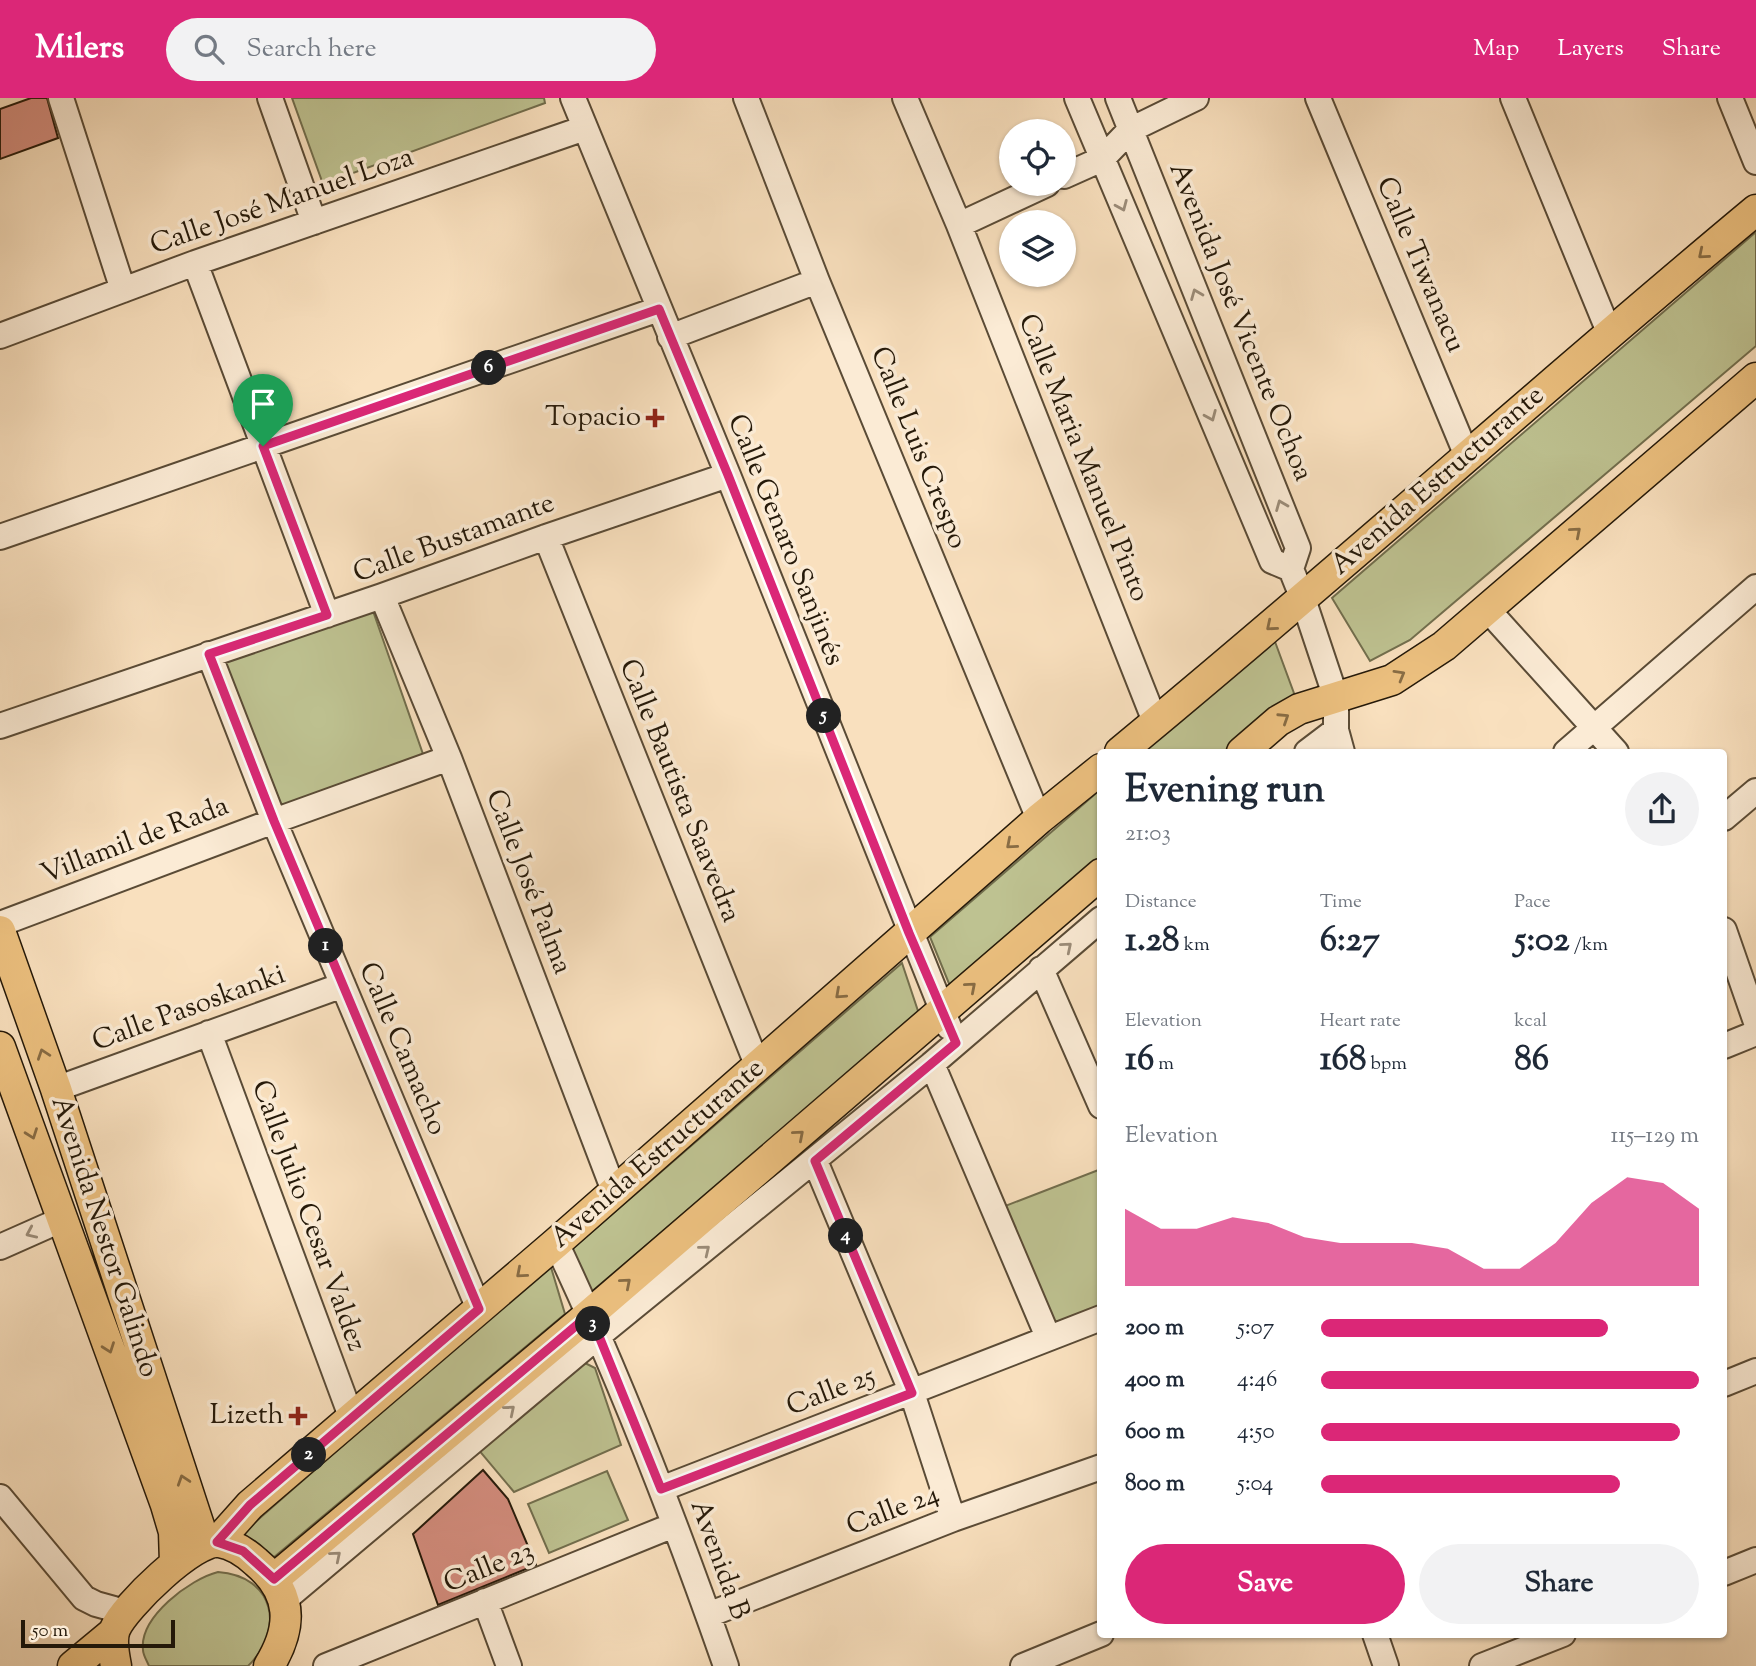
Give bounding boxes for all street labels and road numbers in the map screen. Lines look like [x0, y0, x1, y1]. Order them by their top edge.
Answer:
street label: Calle José Manuel Loza [145, 138, 419, 266]
street label: Avenida José Vicente Ochoa [1158, 157, 1322, 488]
street label: Calle Tiwanacu [1365, 171, 1475, 359]
street label: Calle Maria Manuel Pinto [1007, 308, 1159, 608]
street label: Calle Luis Crespo [859, 341, 977, 555]
street label: Avenida Estructurante [1322, 377, 1554, 585]
street label: Calle Genaro Sanjinés [716, 408, 854, 672]
street label: Calle Bustamante [348, 484, 560, 594]
street label: Calle Bautista Saavedra [608, 653, 750, 929]
street label: Calle José Palma [474, 784, 582, 980]
street label: Villamil de Rada [35, 787, 235, 895]
street label: Calle Pasoskanki [87, 955, 291, 1063]
street label: Calle Camacho [348, 956, 456, 1142]
street label: Avenida Estructurante [542, 1050, 774, 1258]
street label: Calle Julio Cesar Valdez [240, 1075, 376, 1357]
street label: Avenida Nestor Galindo [40, 1091, 168, 1383]
street label: Calle 25 [781, 1357, 882, 1427]
street label: Calle 24 [841, 1475, 945, 1547]
street label: Avenida B [679, 1495, 759, 1625]
street label: Calle 23 [438, 1532, 540, 1604]

